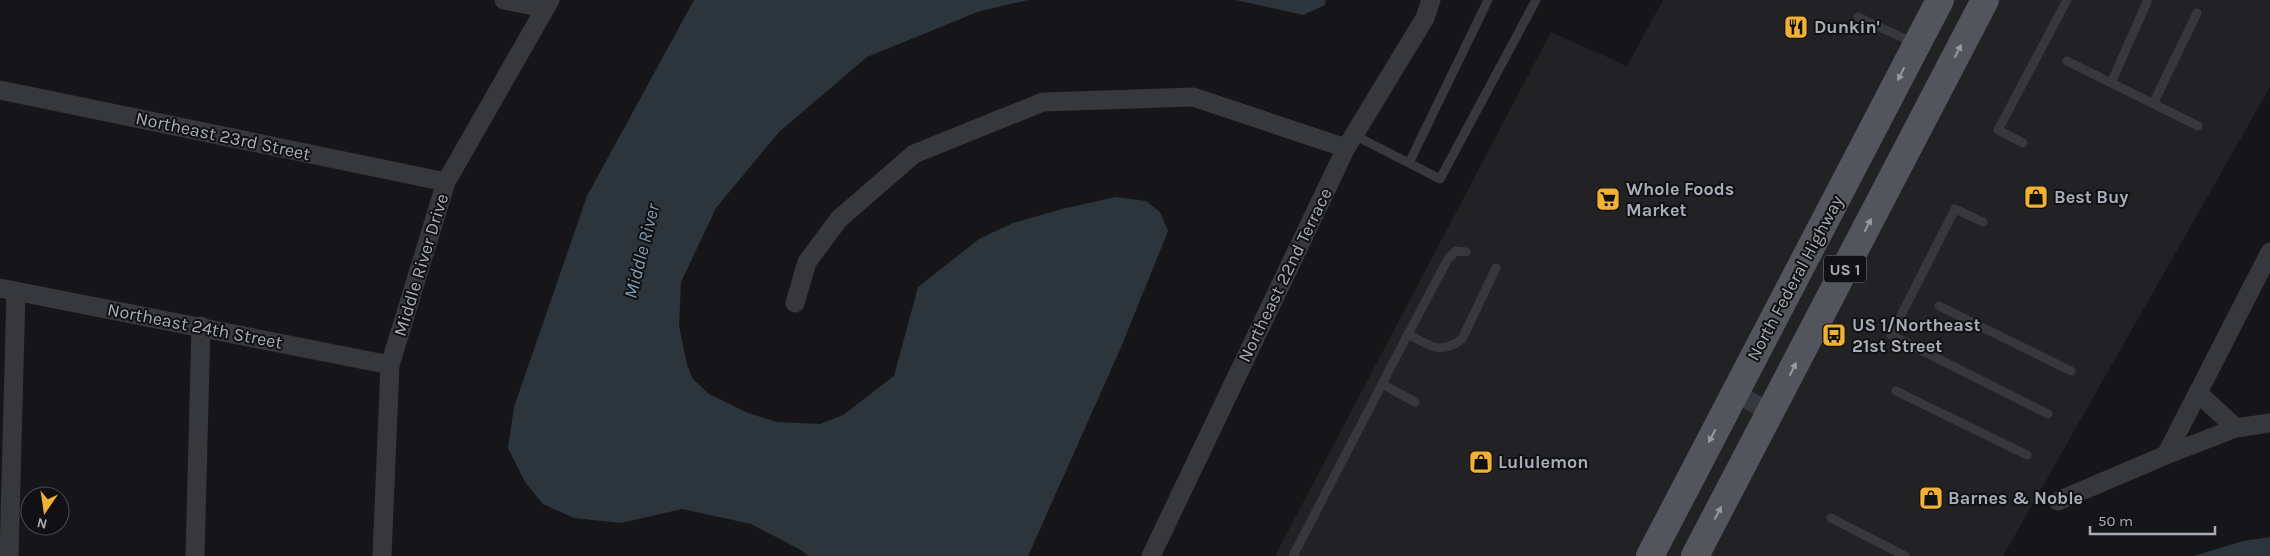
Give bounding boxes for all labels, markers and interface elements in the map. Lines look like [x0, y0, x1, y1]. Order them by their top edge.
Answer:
restaurant icon: Dunkin' [1783, 14, 1809, 40]
place label: Dunkin' [1814, 16, 1880, 38]
one-way arrow [1954, 44, 1962, 58]
one-way arrow [1897, 67, 1905, 82]
street label: Northeast 23rd Street [134, 107, 313, 165]
place label: Whole Foods Market [1626, 178, 1734, 221]
street label: Northeast 22nd Terrace [1233, 184, 1337, 366]
shop icon: Best Buy [2023, 184, 2049, 210]
supermarket icon: Whole Foods Market [1595, 186, 1621, 212]
place label: Best Buy [2054, 186, 2128, 208]
street label: Middle River Drive [389, 191, 453, 339]
street label: North Federal Highway [1742, 191, 1848, 364]
water label: Middle River [620, 200, 665, 301]
one-way arrow [1864, 218, 1872, 232]
road number: US 1 [1824, 255, 1866, 282]
street label: Northeast 24th Street [106, 298, 285, 354]
place label: US 1/Northeast 21st Street [1852, 314, 1981, 357]
bus stop icon: US 1/Northeast 21st Street [1821, 322, 1847, 348]
one-way arrow [1789, 362, 1797, 376]
one-way arrow [1708, 429, 1716, 444]
shop icon: Lululemon [1468, 449, 1494, 475]
place label: Lululemon [1498, 451, 1588, 473]
shop icon: Barnes & Noble [1918, 485, 1944, 511]
north arrow [20, 486, 70, 536]
place label: Barnes & Noble [1948, 487, 2083, 509]
scale bar [2090, 504, 2215, 536]
one-way arrow [1714, 506, 1722, 520]
text: 50 m [2098, 512, 2133, 530]
text: N [35, 514, 49, 533]

